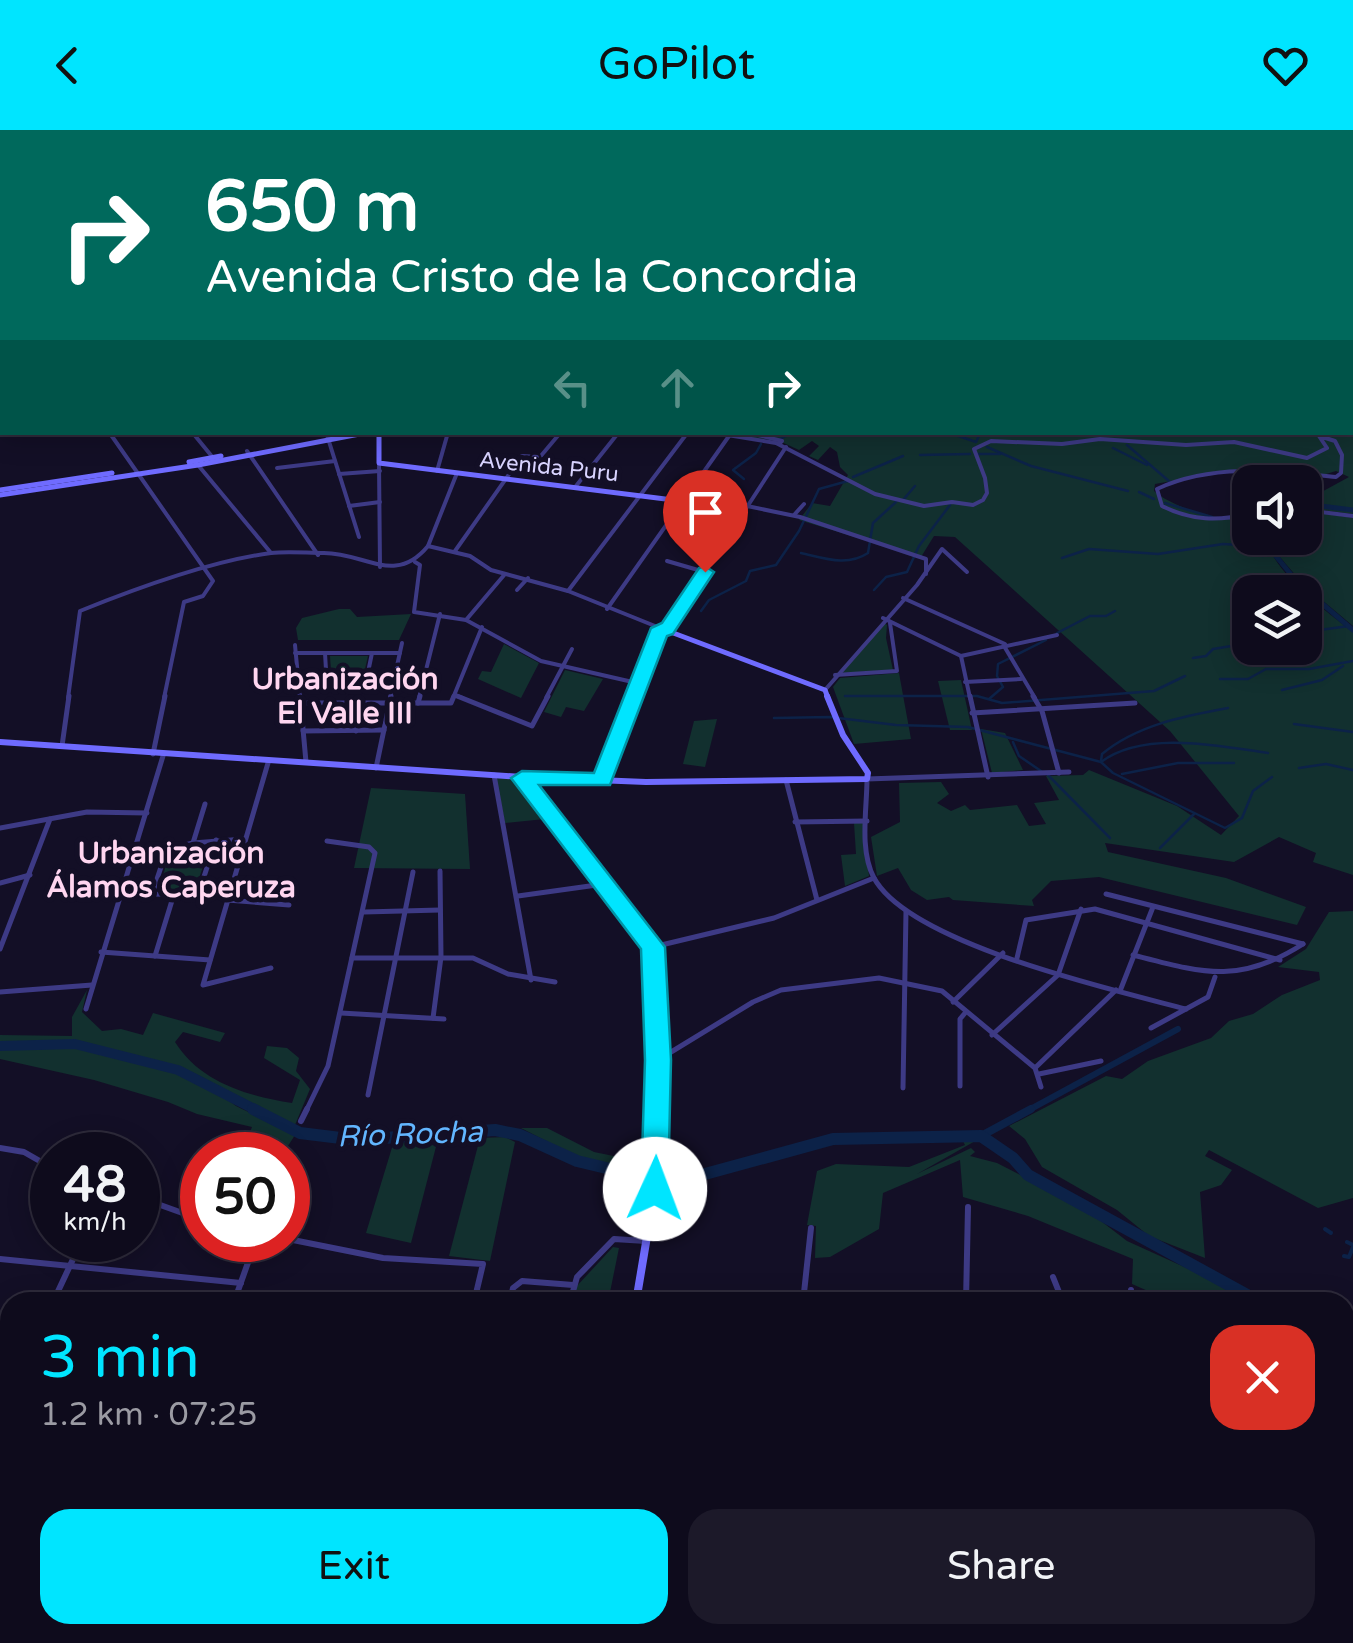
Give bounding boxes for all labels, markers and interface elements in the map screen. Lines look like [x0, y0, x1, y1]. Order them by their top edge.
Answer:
icon: back [40, 38, 95, 93]
text: GoPilot [598, 38, 755, 92]
icon: heart [1258, 38, 1313, 93]
text: 650 m [205, 166, 419, 250]
icon: right [40, 170, 170, 300]
text: Avenida Cristo de la Concordia [205, 251, 858, 305]
icon: left [545, 360, 600, 415]
icon: ahead [650, 360, 705, 415]
icon: right [755, 360, 810, 415]
street label: Avenida Puru [478, 447, 620, 487]
map controls [1232, 465, 1322, 665]
button: sound [1232, 465, 1322, 555]
pin [663, 470, 748, 573]
icon: arrive [678, 485, 733, 540]
button: layers [1232, 575, 1322, 665]
district label: Urbanización El Valle III [252, 661, 439, 732]
district label: Urbanización Álamos Caperuza [46, 835, 296, 906]
water label: Río Rocha [337, 1113, 485, 1156]
speed limit sign: 50 [180, 1132, 310, 1262]
position arrow [603, 1137, 707, 1241]
text: 48 [64, 1155, 126, 1215]
text: km/h [64, 1207, 126, 1237]
text: 3 min [40, 1322, 200, 1394]
button: close [1210, 1325, 1315, 1430]
text: 1.2 km · 07:25 [40, 1396, 257, 1434]
button: Exit [40, 1509, 668, 1624]
button: Share [688, 1509, 1315, 1624]

